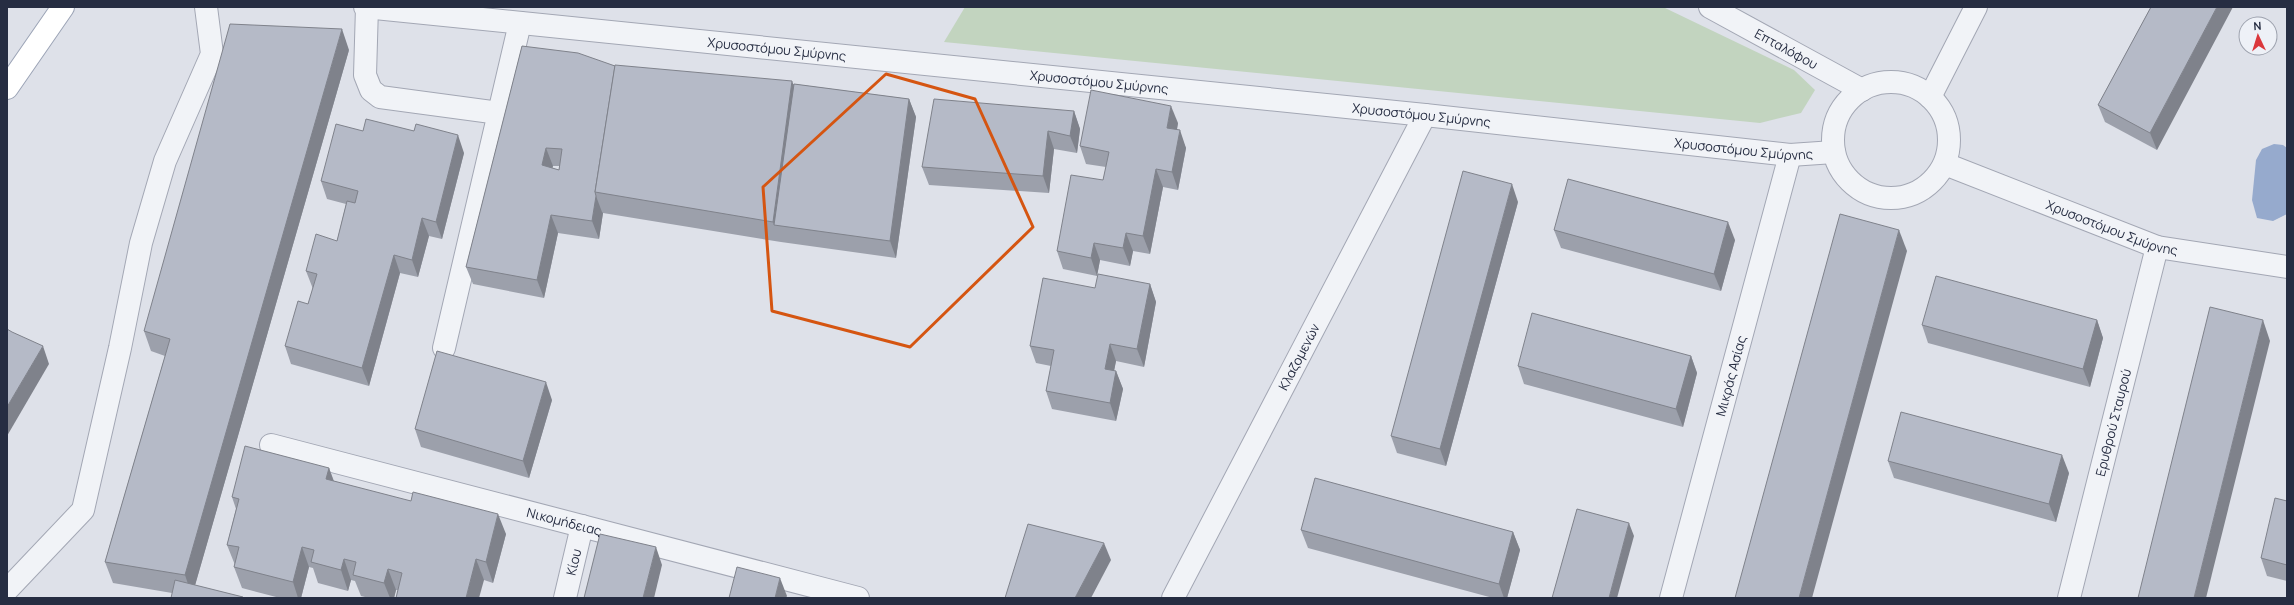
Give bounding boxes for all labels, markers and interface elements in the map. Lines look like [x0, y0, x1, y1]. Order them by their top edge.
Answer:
north arrow [2238, 16, 2278, 56]
text: N [2253, 18, 2262, 33]
street label: Επταλόφου [1752, 24, 1821, 73]
street label: Χρυσοστόμου Σμύρνης [707, 33, 847, 65]
street label: Χρυσοστόμου Σμύρνης [1029, 66, 1169, 98]
street label: Χρυσοστόμου Σμύρνης [1351, 99, 1492, 131]
street label: Χρυσοστόμου Σμύρνης [1673, 133, 1813, 164]
street label: Χρυσοστόμου Σμύρνης [2044, 196, 2179, 259]
street label: Κλαζομενών [1274, 320, 1324, 393]
street label: Μικράς Ασίας [1711, 333, 1750, 418]
street label: Ερυθρού Σταυρού [2091, 367, 2135, 478]
street label: Νικομήδειας [525, 503, 604, 540]
street label: Κίου [562, 547, 585, 577]

